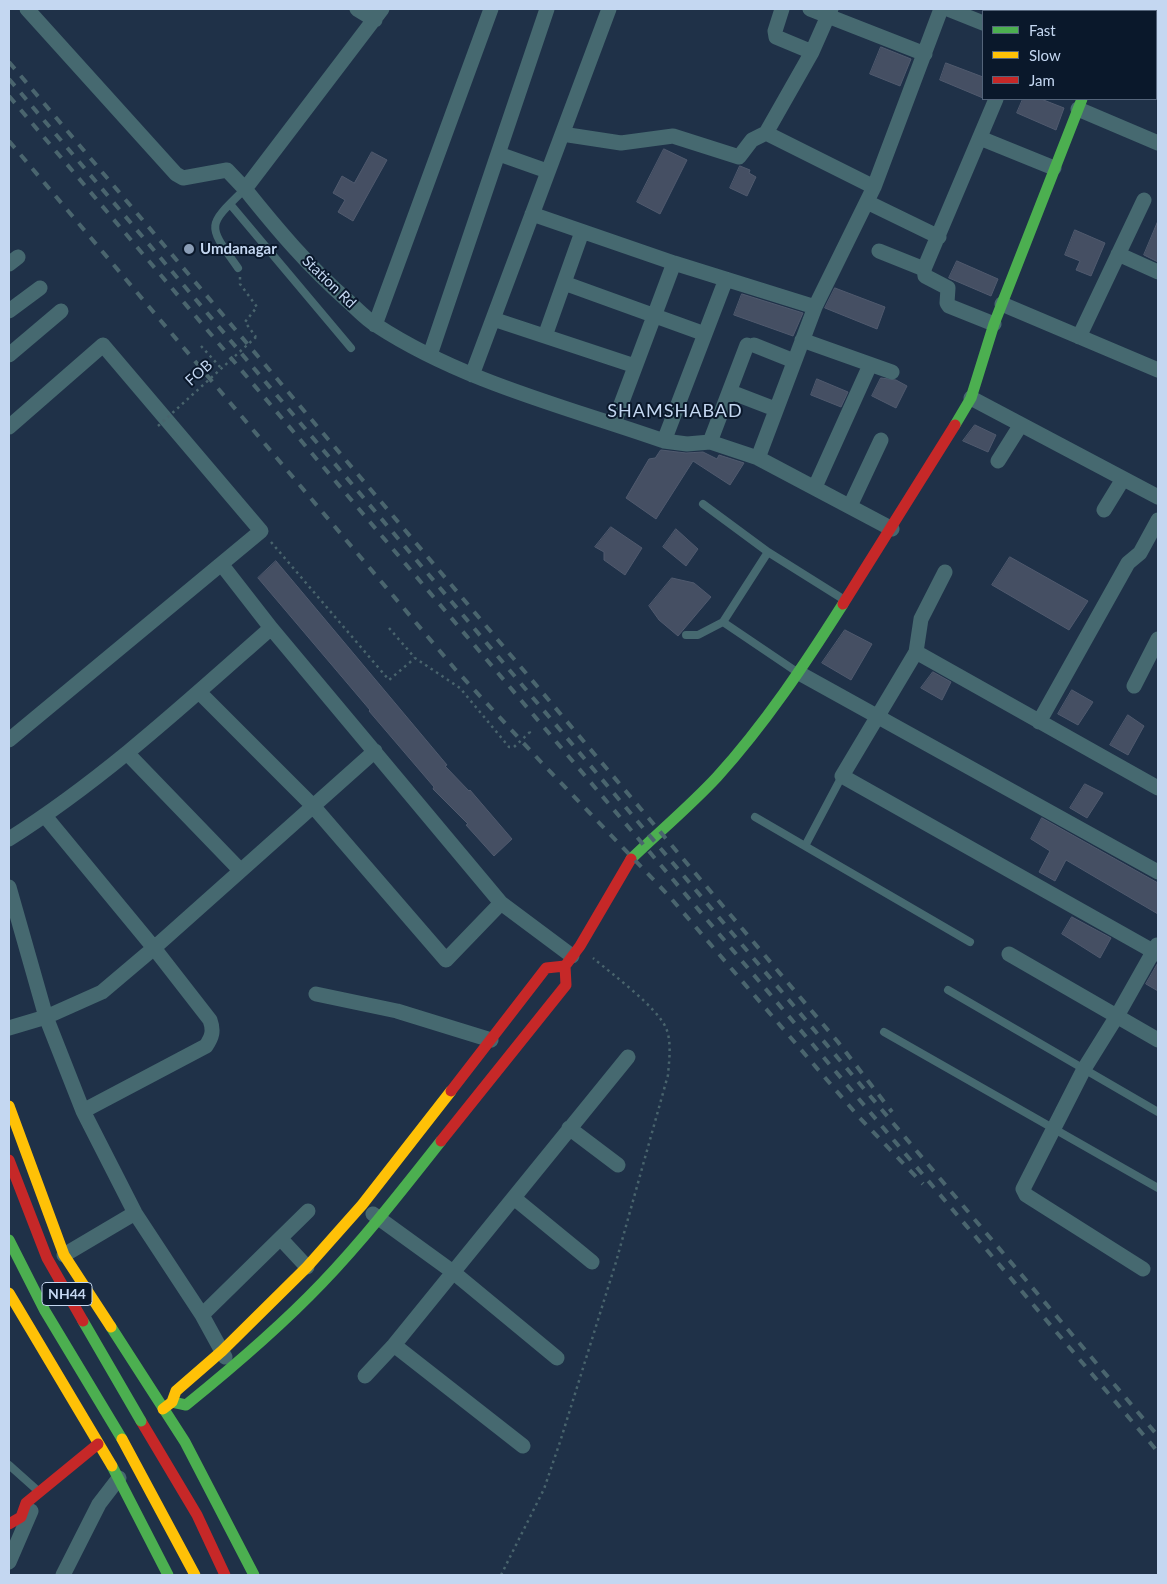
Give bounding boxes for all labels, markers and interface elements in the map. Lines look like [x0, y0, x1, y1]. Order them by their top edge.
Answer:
legend [982, 10, 1157, 100]
text: Fast [1029, 21, 1056, 39]
text: Slow [1029, 46, 1061, 64]
text: Jam [1029, 71, 1055, 89]
place label: Umdanagar [200, 240, 277, 258]
marker: Umdanagar [182, 242, 196, 256]
street label: Station Rd [298, 252, 360, 312]
street label: FOB [182, 356, 216, 390]
district label: SHAMSHABAD [606, 400, 744, 422]
road number: NH44 [42, 1282, 92, 1306]

